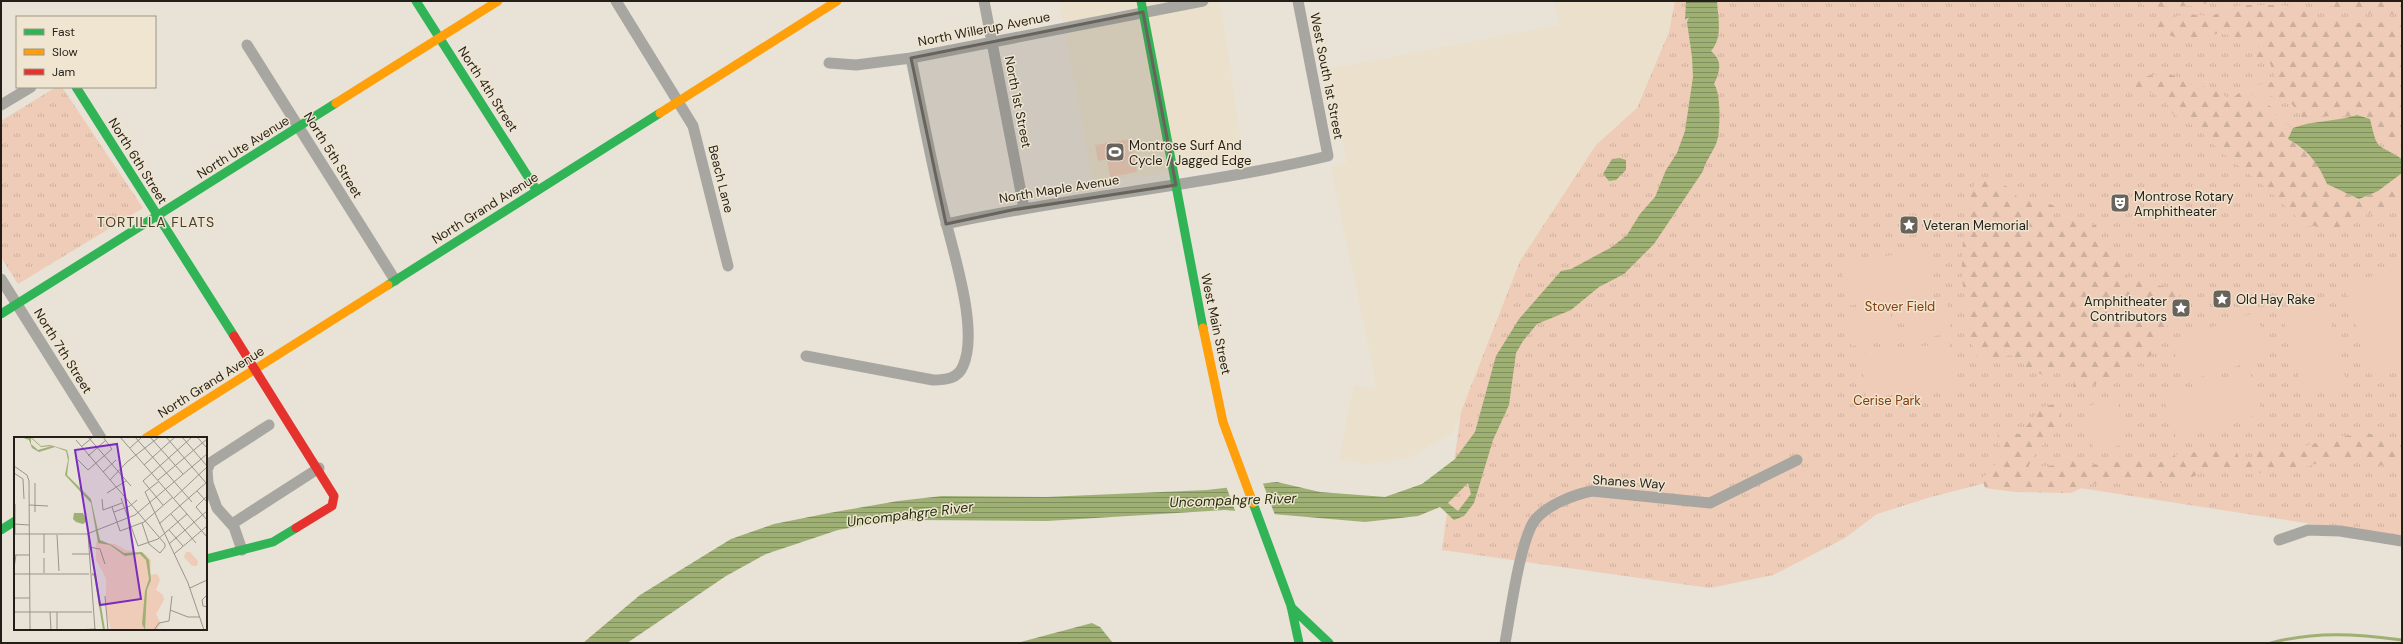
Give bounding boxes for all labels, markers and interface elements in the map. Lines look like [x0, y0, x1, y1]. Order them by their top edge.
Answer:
street label: North Willerup Avenue [916, 8, 1052, 50]
street label: West South 1st Street [1306, 11, 1348, 141]
legend [16, 16, 156, 88]
text: Fast [52, 24, 75, 40]
street label: North 4th Street [454, 43, 522, 135]
text: Slow [52, 44, 78, 60]
street label: North 1st Street [1001, 55, 1035, 149]
text: Jam [52, 64, 75, 80]
street label: North 5th Street [300, 109, 366, 201]
street label: North Ute Avenue [194, 112, 292, 182]
street label: North 6th Street [105, 115, 171, 207]
place label: Montrose Surf And Cycle / Jagged Edge [1129, 137, 1251, 169]
sports icon: Montrose Surf And Cycle / Jagged Edge [1104, 141, 1126, 163]
street label: Beach Lane [704, 143, 738, 215]
street label: North Grand Avenue [429, 168, 541, 248]
street label: North Maple Avenue [998, 171, 1120, 207]
place label: Montrose Rotary Amphitheater [2134, 188, 2234, 220]
theatre icon: Montrose Rotary Amphitheater [2109, 192, 2131, 214]
district label: TORTILLA FLATS [97, 213, 215, 231]
place icon: Veteran Memorial [1898, 214, 1920, 236]
place label: Veteran Memorial [1923, 217, 2029, 234]
street label: West Main Street [1197, 272, 1235, 376]
place icon: Old Hay Rake [2211, 288, 2233, 310]
place label: Old Hay Rake [2236, 291, 2315, 308]
place label: Amphitheater Contributors [2084, 293, 2167, 325]
place icon: Amphitheater Contributors [2170, 297, 2192, 319]
park label: Stover Field [1865, 298, 1935, 315]
street label: North 7th Street [30, 305, 96, 397]
street label: North Grand Avenue [155, 342, 267, 422]
park label: Cerise Park [1853, 392, 1921, 409]
inset map [14, 437, 207, 630]
street label: Shanes Way [1592, 471, 1666, 493]
water label: Uncompahgre River [1169, 489, 1298, 511]
water label: Uncompahgre River [846, 497, 975, 531]

